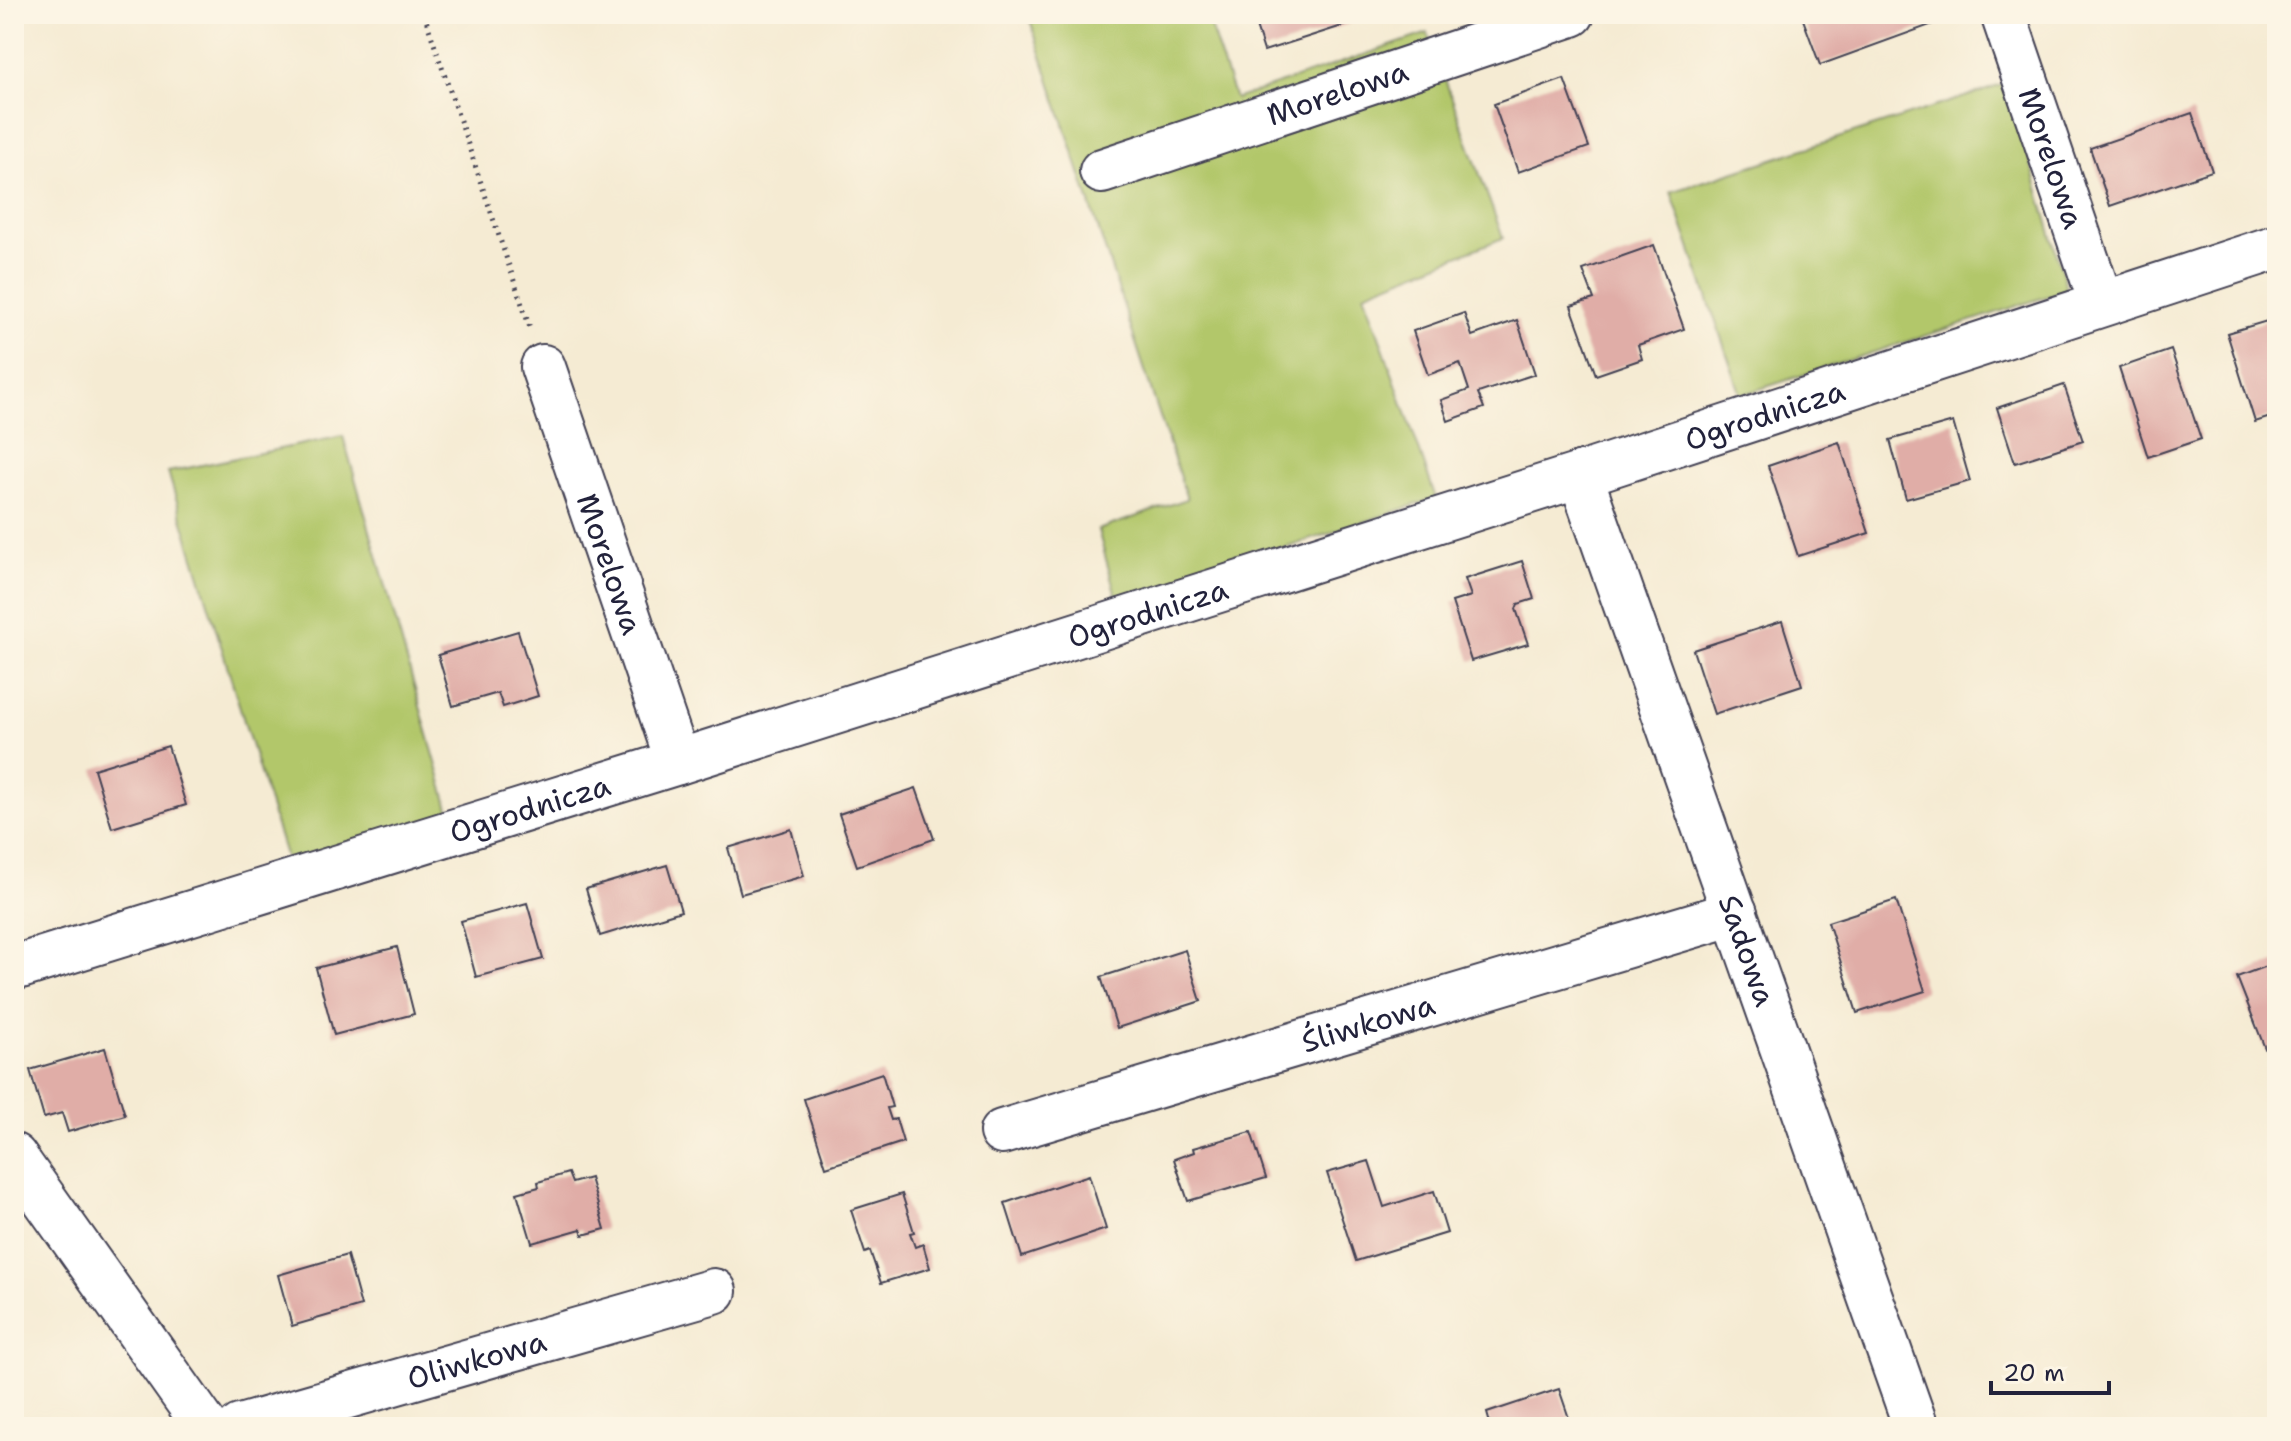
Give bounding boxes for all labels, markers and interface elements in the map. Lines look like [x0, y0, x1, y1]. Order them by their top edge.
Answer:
street label: Morelowa [1261, 50, 1413, 135]
street label: Morelowa [2009, 82, 2095, 234]
street label: Ogrodnicza [1679, 369, 1850, 460]
street label: Morelowa [567, 488, 653, 640]
street label: Ogrodnicza [1062, 568, 1233, 657]
street label: Ogrodnicza [444, 764, 616, 852]
street label: Sadowa [1709, 889, 1786, 1012]
street label: Śliwkowa [1296, 983, 1440, 1062]
street label: Oliwkowa [402, 1320, 551, 1399]
scale bar [1991, 1345, 2109, 1395]
text: 20 m [2003, 1357, 2065, 1389]

